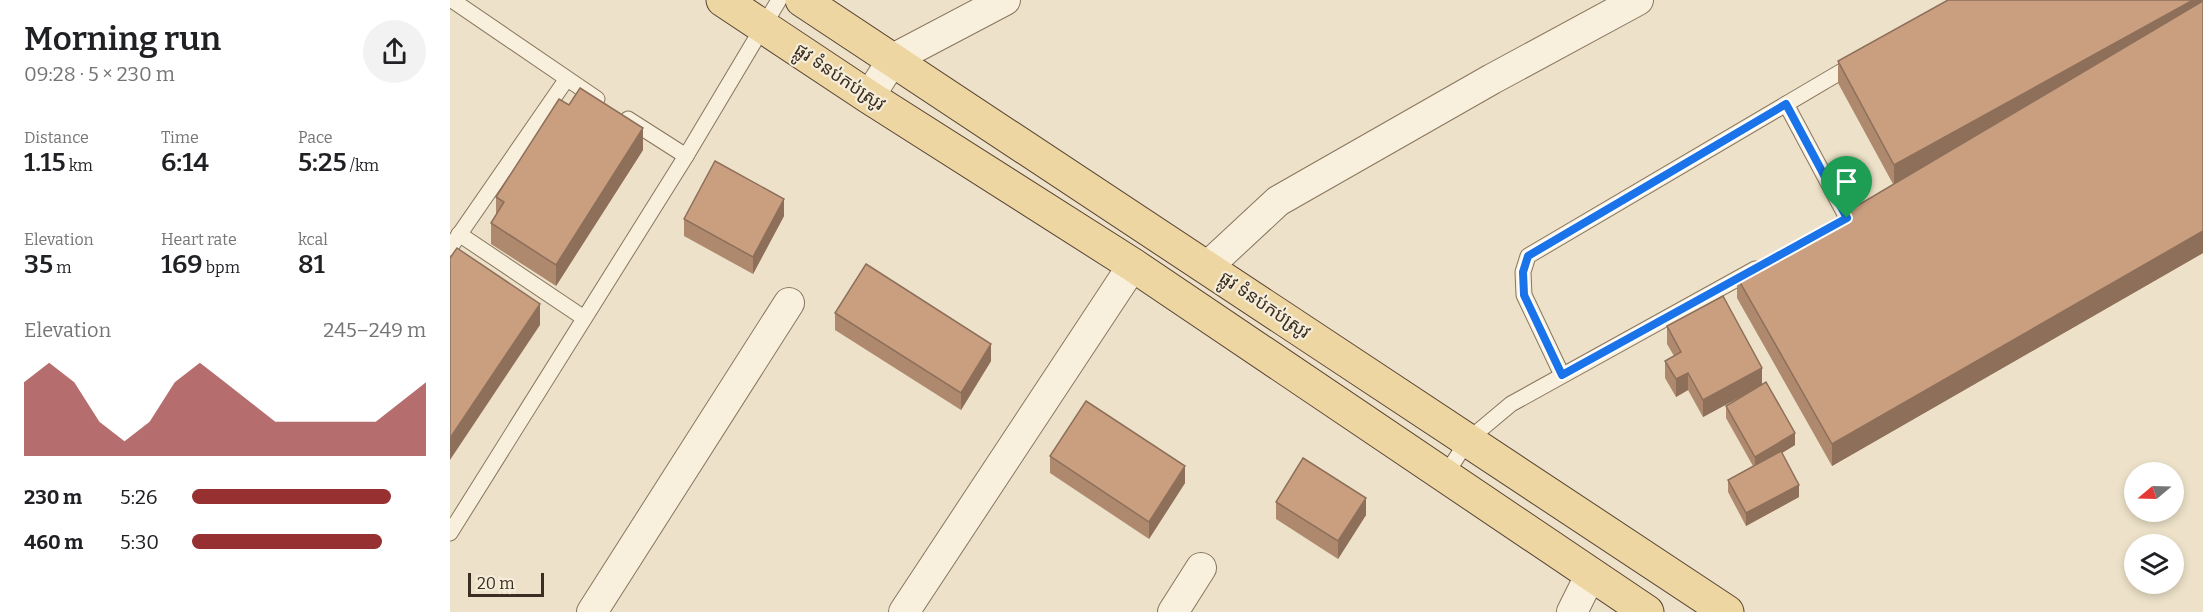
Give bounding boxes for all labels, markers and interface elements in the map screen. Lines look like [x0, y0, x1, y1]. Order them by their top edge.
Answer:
text: Morning run [24, 19, 221, 59]
button: share [363, 20, 426, 83]
street label: ផ្លូវ ទំនប់កប់ស្រូវ [787, 38, 890, 120]
text: 09:28 · 5 × 230 m [24, 62, 175, 86]
text: Distance [24, 128, 89, 147]
text: Time [161, 128, 199, 147]
text: Pace [298, 128, 333, 147]
text: 1.15 [24, 147, 66, 178]
text: 6:14 [161, 147, 209, 178]
text: 5:25 [298, 147, 347, 178]
text: km [66, 156, 93, 175]
text: /km [347, 156, 379, 175]
pin [1821, 156, 1872, 218]
icon: arrive [1830, 165, 1863, 198]
text: Elevation [24, 230, 94, 249]
text: Heart rate [161, 230, 237, 249]
text: kcal [298, 230, 328, 249]
text: 35 [24, 249, 53, 280]
text: 169 [161, 249, 203, 280]
text: 81 [298, 249, 325, 280]
text: m [53, 258, 72, 277]
text: bpm [203, 258, 240, 277]
street label: ផ្លូវ ទំនប់កប់ស្រូវ [1212, 266, 1315, 348]
text: Elevation [24, 318, 111, 342]
text: 245–249 m [323, 318, 426, 342]
north arrow [2124, 462, 2184, 522]
map controls [2124, 462, 2184, 594]
text: 230 m [24, 485, 82, 509]
text: 5:26 [120, 485, 158, 509]
text: 460 m [24, 530, 83, 554]
text: 5:30 [120, 530, 159, 554]
button: layers [2124, 534, 2184, 594]
scale bar [468, 570, 544, 598]
text: 20 m [477, 574, 514, 593]

